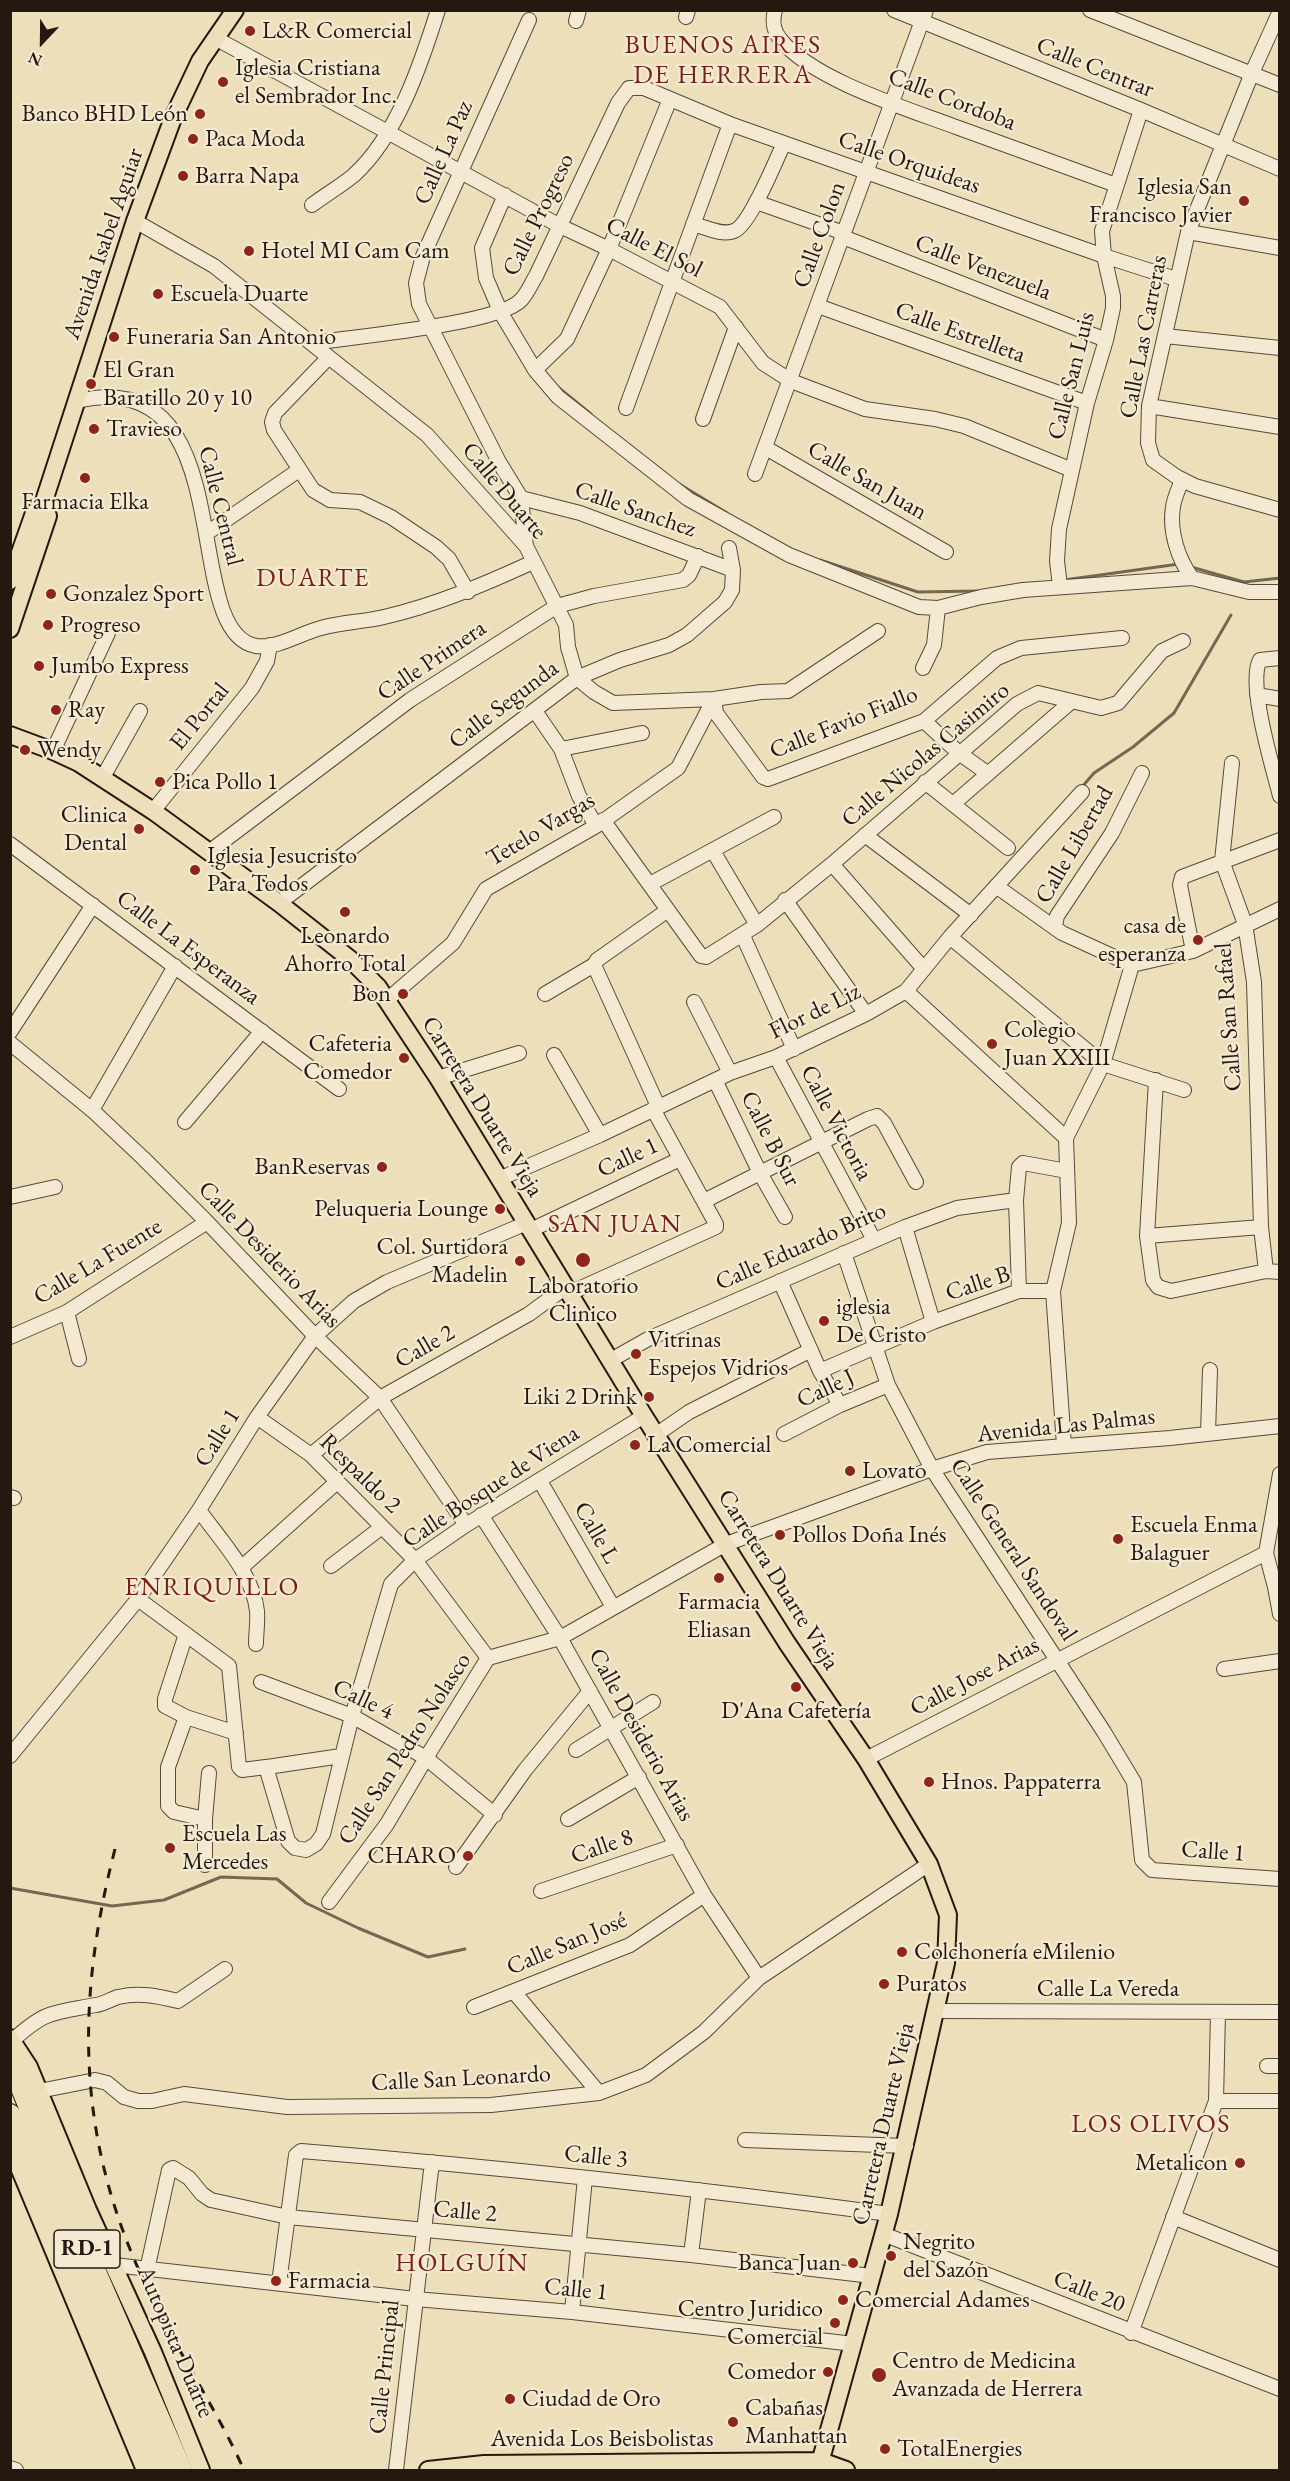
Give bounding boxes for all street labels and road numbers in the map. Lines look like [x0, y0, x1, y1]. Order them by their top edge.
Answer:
street label: Calle Centrar [1032, 31, 1158, 105]
street label: Calle Cordoba [884, 62, 1020, 138]
street label: Calle La Paz [408, 96, 480, 210]
street label: Calle Orquideas [834, 125, 984, 201]
street label: Avenida Isabel Aguiar [58, 145, 150, 343]
street label: Calle Progreso [497, 149, 581, 281]
street label: Calle Colon [787, 178, 853, 292]
street label: Calle El Sol [601, 211, 707, 285]
street label: Calle Venezuela [911, 229, 1055, 307]
street label: Calle Las Carreras [1114, 253, 1174, 421]
street label: Calle Estrelleta [891, 296, 1029, 370]
street label: Calle San Luis [1042, 309, 1102, 443]
street label: Calle San Juan [802, 435, 932, 527]
street label: Calle Duarte [455, 437, 553, 545]
street label: Calle Central [191, 443, 249, 569]
street label: Calle Sanchez [571, 476, 699, 544]
street label: Calle Primera [372, 614, 492, 708]
street label: Calle Segunda [443, 654, 565, 756]
street label: Calle Nicolas Casimiro [836, 676, 1016, 834]
street label: El Portal [164, 677, 236, 757]
street label: Calle Favio Fiallo [766, 680, 922, 766]
street label: Calle Libertad [1030, 781, 1120, 909]
street label: Tetelo Vargas [482, 786, 600, 874]
street label: Calle La Esperanza [110, 885, 266, 1011]
street label: Calle San Rafael [1209, 942, 1249, 1092]
street label: Flor de Liz [765, 978, 865, 1046]
street label: Carretera Duarte Vieja [415, 1012, 549, 1202]
street label: Calle Victoria [794, 1060, 878, 1186]
street label: Calle B Sur [734, 1087, 806, 1191]
street label: Calle 1 [593, 1131, 663, 1185]
street label: Calle Desiderio Arias [192, 1175, 346, 1335]
street label: Calle Eduardo Brito [711, 1196, 891, 1298]
street label: Calle La Fuente [29, 1212, 167, 1312]
street label: Calle B [942, 1260, 1014, 1308]
street label: Calle 2 [390, 1319, 460, 1375]
street label: Calle J [793, 1363, 859, 1415]
street label: Avenida Las Palmas [976, 1402, 1156, 1450]
street label: Calle 1 [189, 1403, 247, 1473]
street label: Calle Bosque de Viena [397, 1419, 585, 1555]
street label: Respaldo 2 [313, 1428, 407, 1520]
street label: Calle General Sandoval [943, 1453, 1083, 1647]
street label: Carretera Duarte Vieja [711, 1485, 845, 1675]
street label: Calle L [567, 1497, 625, 1569]
street label: Calle Jose Arias [906, 1631, 1044, 1723]
street label: Calle Desiderio Arias [582, 1643, 700, 1827]
street label: Calle San Pedro Nolasco [332, 1648, 478, 1850]
street label: Calle 4 [328, 1673, 398, 1727]
street label: Calle 8 [567, 1823, 637, 1871]
street label: Calle 1 [1180, 1835, 1246, 1869]
street label: Calle San José [503, 1906, 631, 1982]
street label: Calle La Vereda [1037, 1975, 1179, 2003]
street label: Carretera Duarte Vieja [847, 2020, 921, 2228]
street label: Calle San Leonardo [370, 2060, 552, 2098]
street label: Calle 3 [563, 2139, 629, 2175]
street label: Calle 2 [432, 2195, 498, 2229]
road number: RD-1 [54, 2230, 120, 2268]
street label: Autopista Duarte [130, 2262, 220, 2422]
street label: Calle 20 [1049, 2265, 1129, 2319]
street label: Calle 1 [543, 2272, 609, 2308]
street label: Calle Principal [364, 2298, 406, 2436]
street label: Avenida Los Beisbolistas [491, 2425, 713, 2453]

